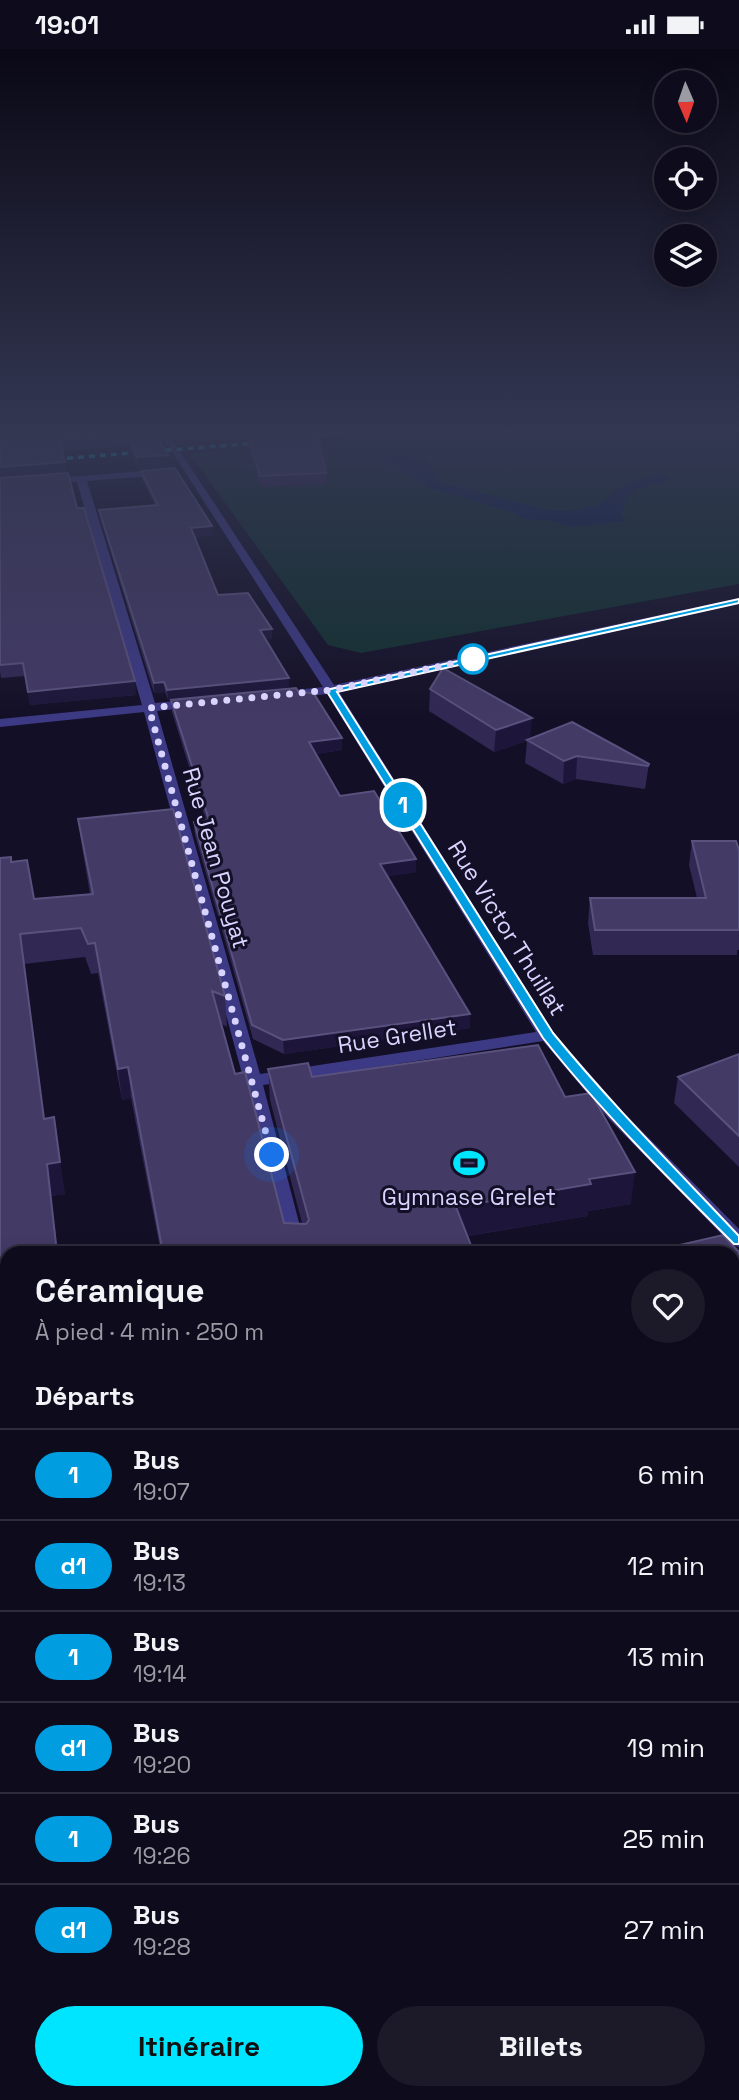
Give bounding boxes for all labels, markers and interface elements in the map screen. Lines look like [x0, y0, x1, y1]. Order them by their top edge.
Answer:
text: 19:01 [35, 8, 99, 42]
north arrow [654, 70, 718, 133]
map controls [654, 70, 717, 287]
button: locate [654, 147, 717, 210]
button: layers [654, 224, 717, 287]
unlabelled marker [458, 644, 488, 674]
street label: Rue Jean Pouyat [176, 764, 256, 952]
line badge: 1 [380, 782, 426, 828]
text: 1 [398, 789, 408, 820]
street label: Rue Victor Thuillat [441, 835, 573, 1021]
street label: Rue Grellet [335, 1012, 459, 1060]
your location [254, 1137, 289, 1172]
sports icon: Gymnase Grelet [452, 1146, 486, 1180]
place label: Gymnase Grelet [382, 1182, 556, 1212]
button: heart [631, 1269, 705, 1343]
text: Céramique [35, 1270, 204, 1312]
text: À pied · 4 min · 250 m [35, 1317, 264, 1347]
text: Départs [35, 1379, 135, 1413]
text: Bus [133, 1443, 180, 1477]
text: 6 min [638, 1458, 705, 1492]
text: 1 [68, 1459, 79, 1490]
text: 19:07 [133, 1477, 190, 1507]
text: Bus [133, 1534, 180, 1568]
text: 12 min [627, 1549, 705, 1583]
text: d1 [60, 1550, 87, 1581]
text: 19:13 [133, 1568, 186, 1598]
text: Bus [133, 1625, 180, 1659]
text: 13 min [627, 1640, 705, 1674]
text: 1 [68, 1641, 79, 1672]
text: 19:14 [133, 1659, 187, 1689]
text: Bus [133, 1716, 180, 1750]
text: 19 min [627, 1731, 705, 1765]
text: d1 [60, 1732, 87, 1763]
text: 19:20 [133, 1750, 191, 1780]
text: Bus [133, 1807, 180, 1841]
text: 25 min [622, 1822, 705, 1856]
text: 1 [68, 1823, 79, 1854]
text: 19:26 [133, 1841, 190, 1871]
text: Bus [133, 1898, 180, 1932]
text: 27 min [624, 1913, 705, 1947]
text: d1 [60, 1914, 87, 1945]
text: 19:28 [133, 1932, 191, 1962]
button: Itinéraire [35, 2006, 363, 2086]
button: Billets [377, 2006, 705, 2086]

